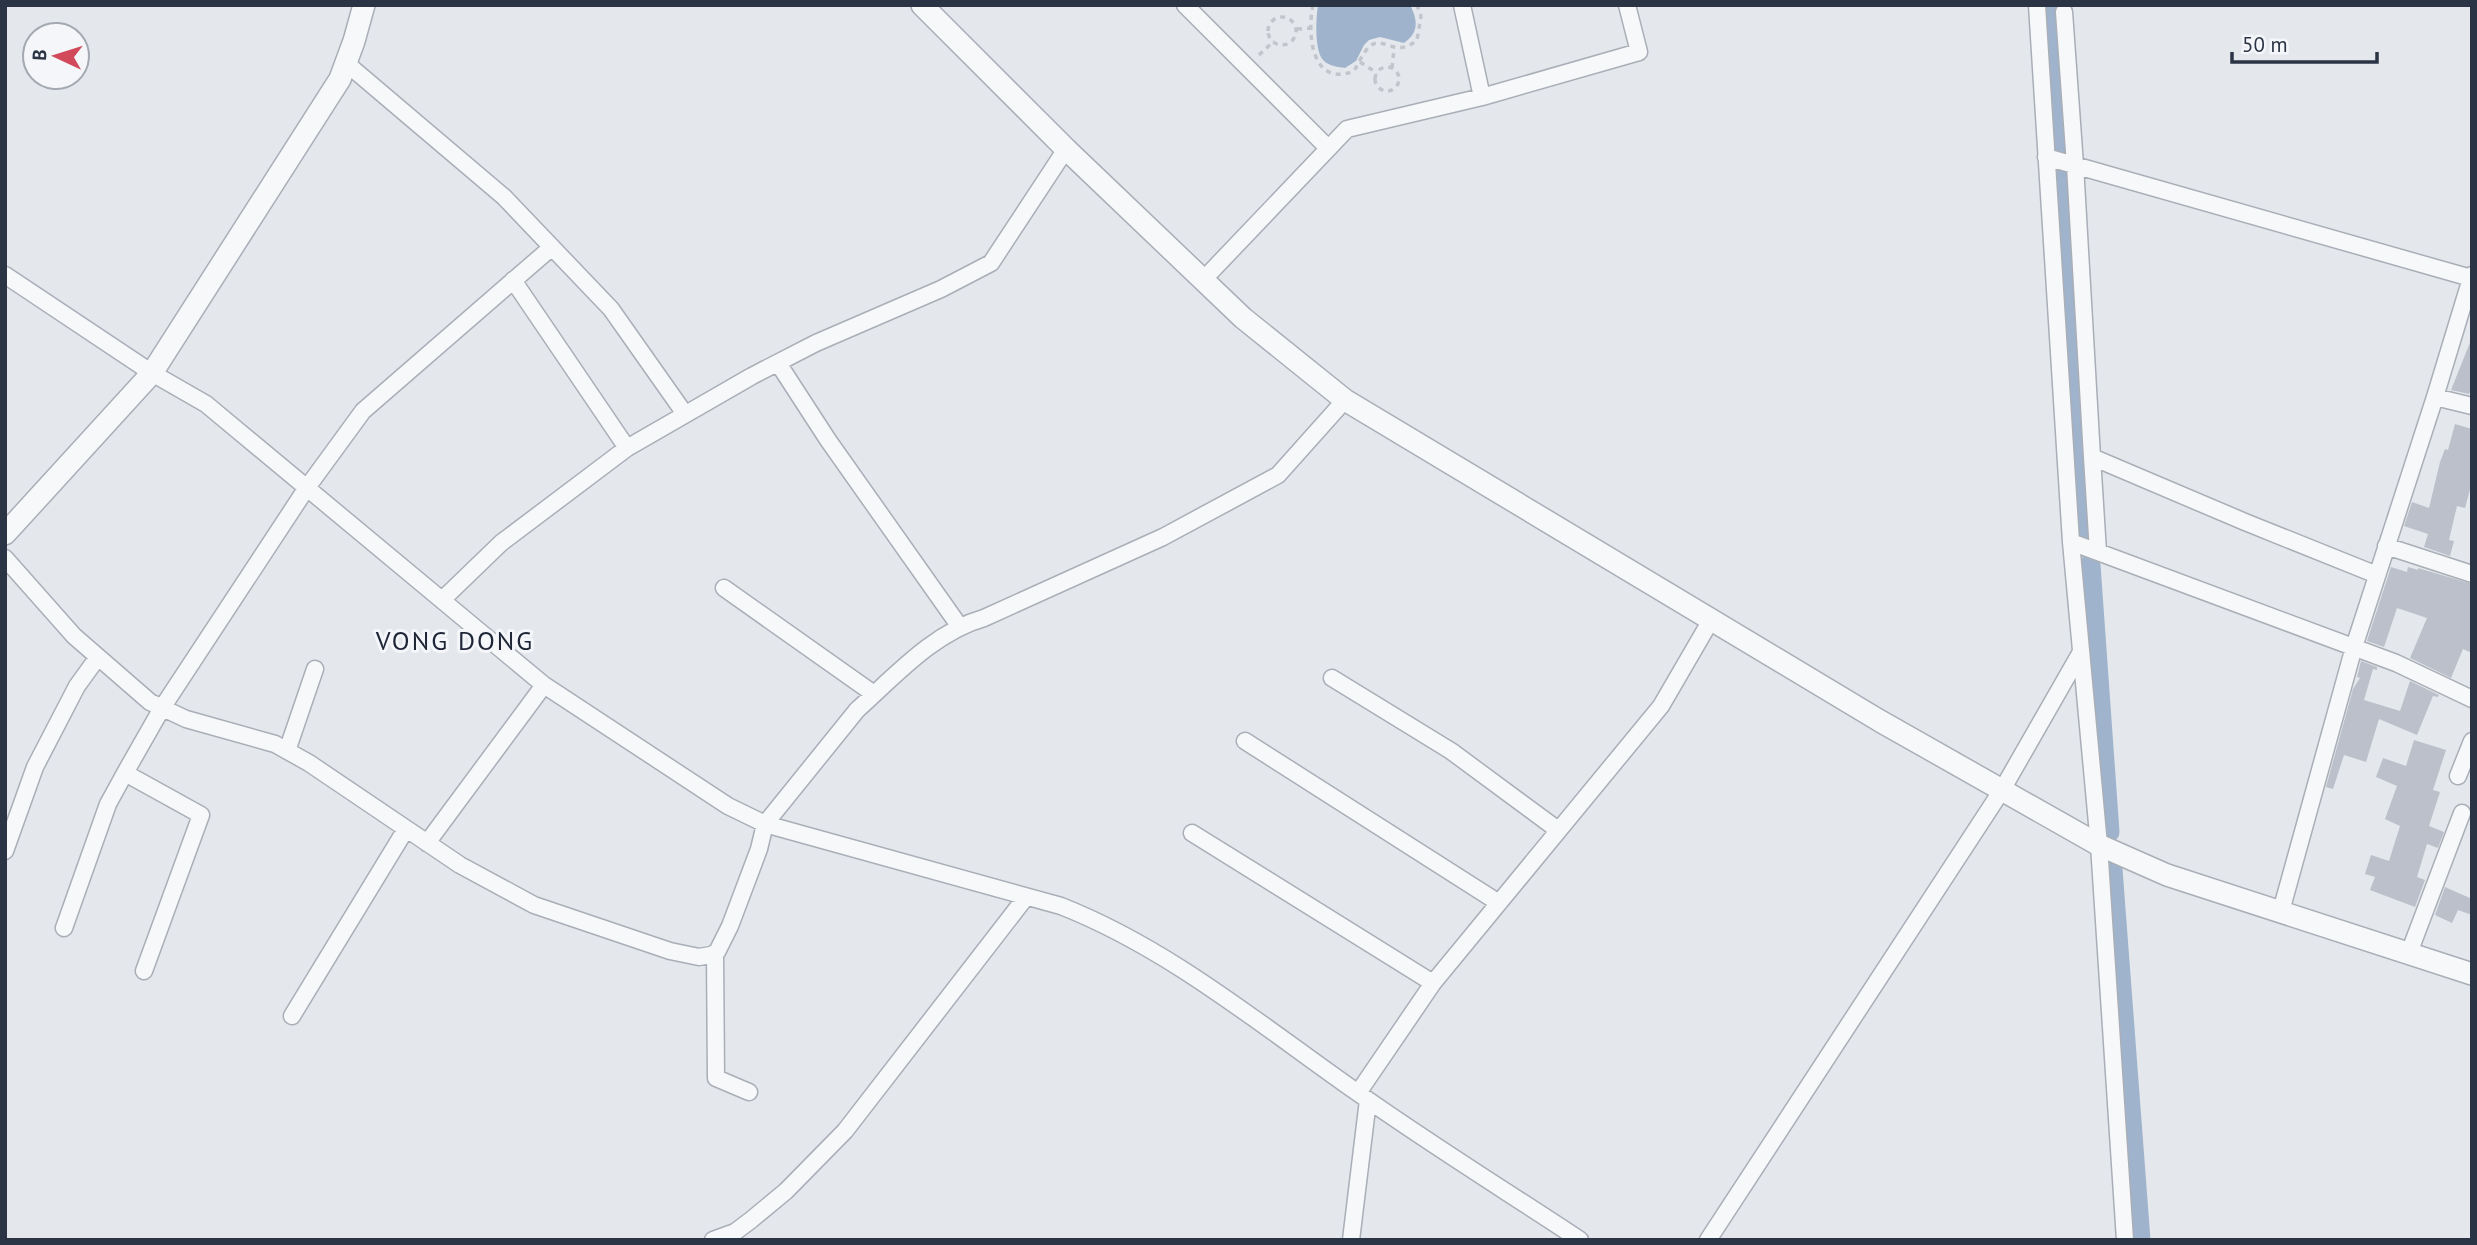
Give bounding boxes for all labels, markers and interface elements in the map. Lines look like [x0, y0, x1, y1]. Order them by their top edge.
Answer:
north arrow [21, 21, 91, 91]
scale bar [2232, 21, 2377, 65]
text: 50 m [2242, 31, 2288, 58]
text: B [27, 48, 51, 61]
district label: VONG DONG [375, 624, 534, 657]

